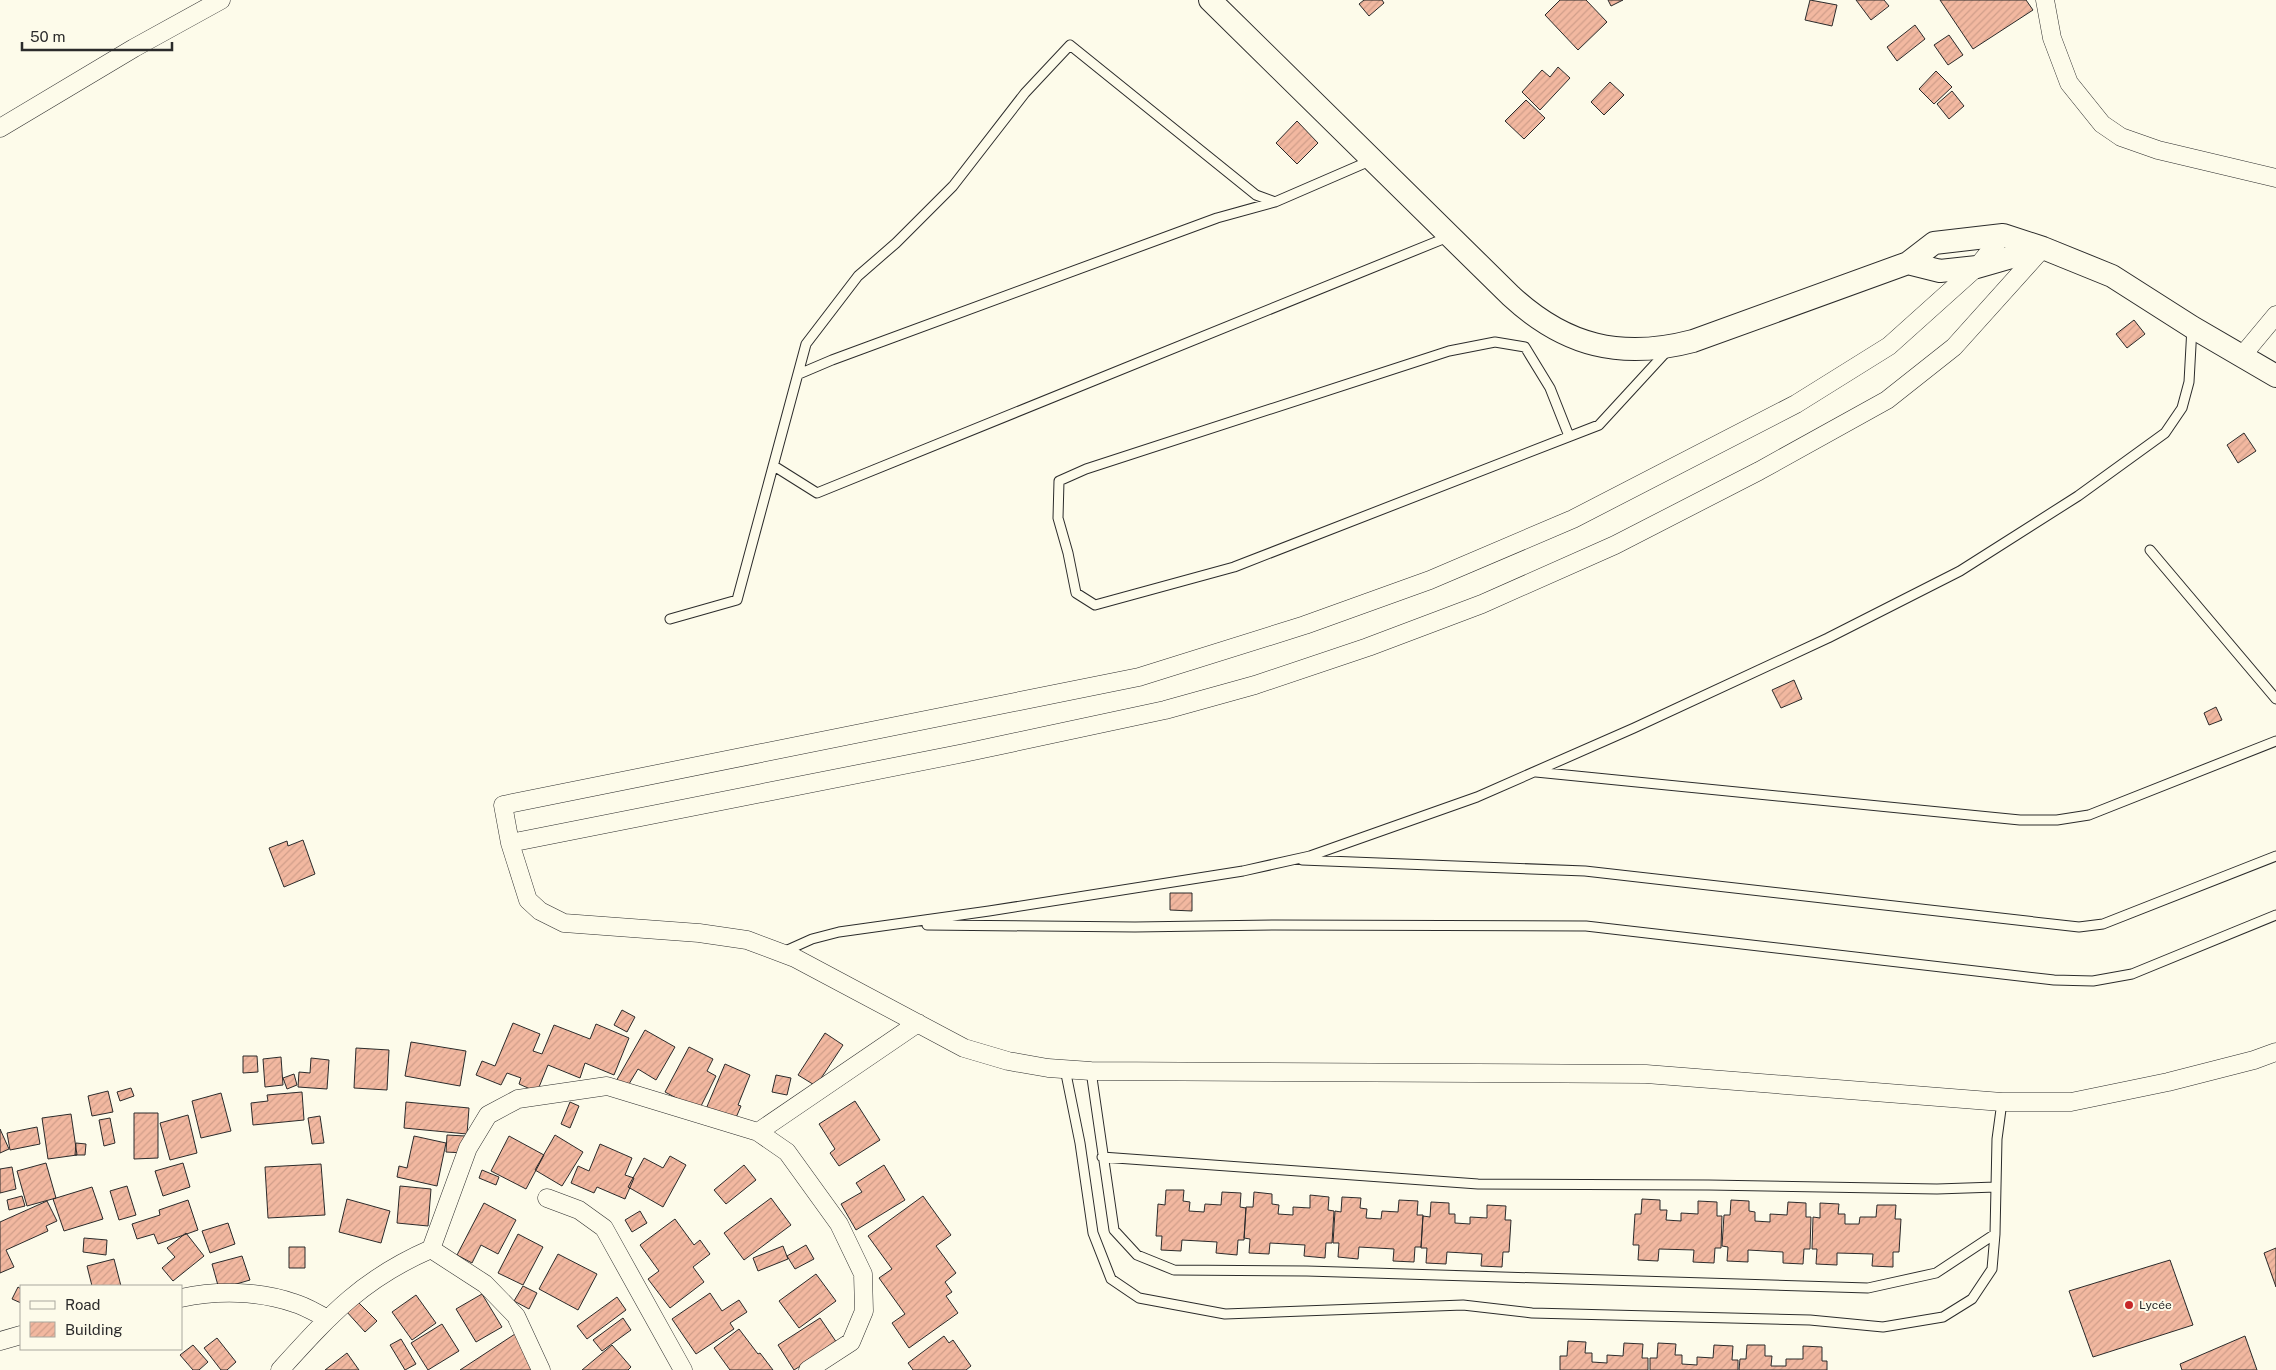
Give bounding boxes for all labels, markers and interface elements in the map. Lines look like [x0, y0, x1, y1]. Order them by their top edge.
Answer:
scale bar [22, 20, 172, 52]
text: 50 m [30, 28, 65, 45]
legend [20, 1285, 182, 1350]
text: Road [65, 1296, 101, 1313]
place label: Lycée [2139, 1298, 2172, 1312]
marker: Lycée [2123, 1299, 2135, 1311]
text: Building [65, 1321, 123, 1338]

